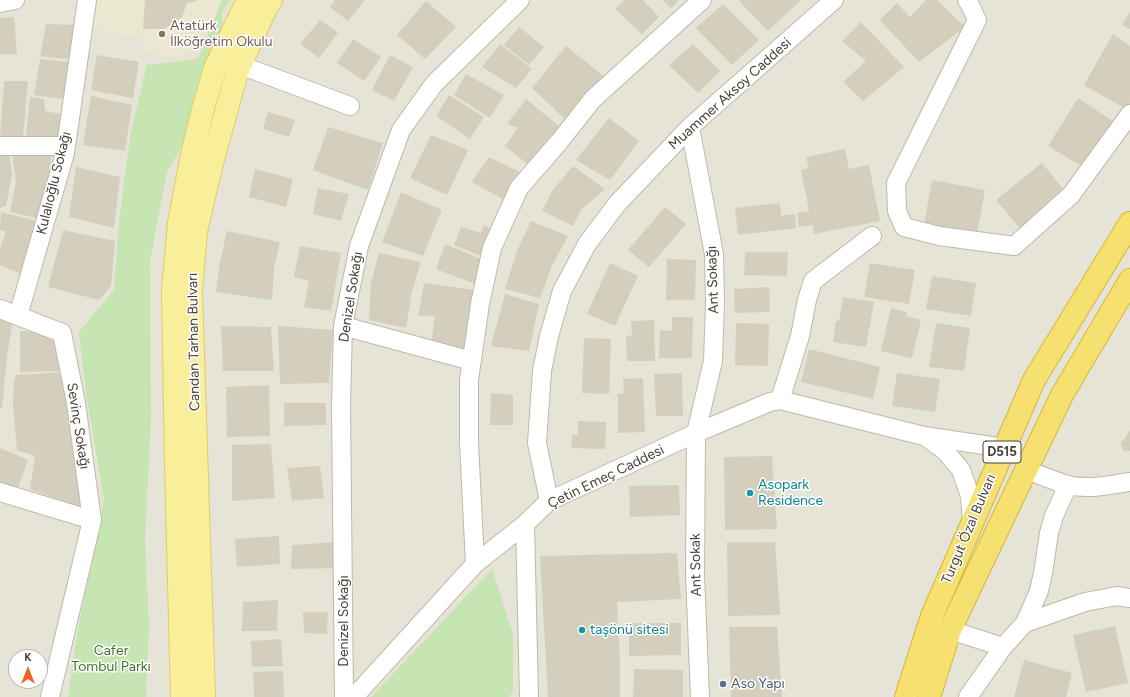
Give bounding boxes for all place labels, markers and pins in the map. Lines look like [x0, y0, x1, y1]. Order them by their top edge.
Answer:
place label: Atatürk İlköğretim Okulu [170, 18, 272, 50]
marker: Atatürk İlköğretim Okulu [157, 29, 167, 39]
place label: Asopark Residence [758, 477, 823, 510]
marker: Asopark Residence [745, 488, 755, 498]
place label: taşönü sitesi [590, 622, 669, 638]
marker: taşönü sitesi [577, 625, 587, 635]
place label: Aso Yapı [731, 676, 785, 692]
marker: Aso Yapı [718, 679, 728, 689]

